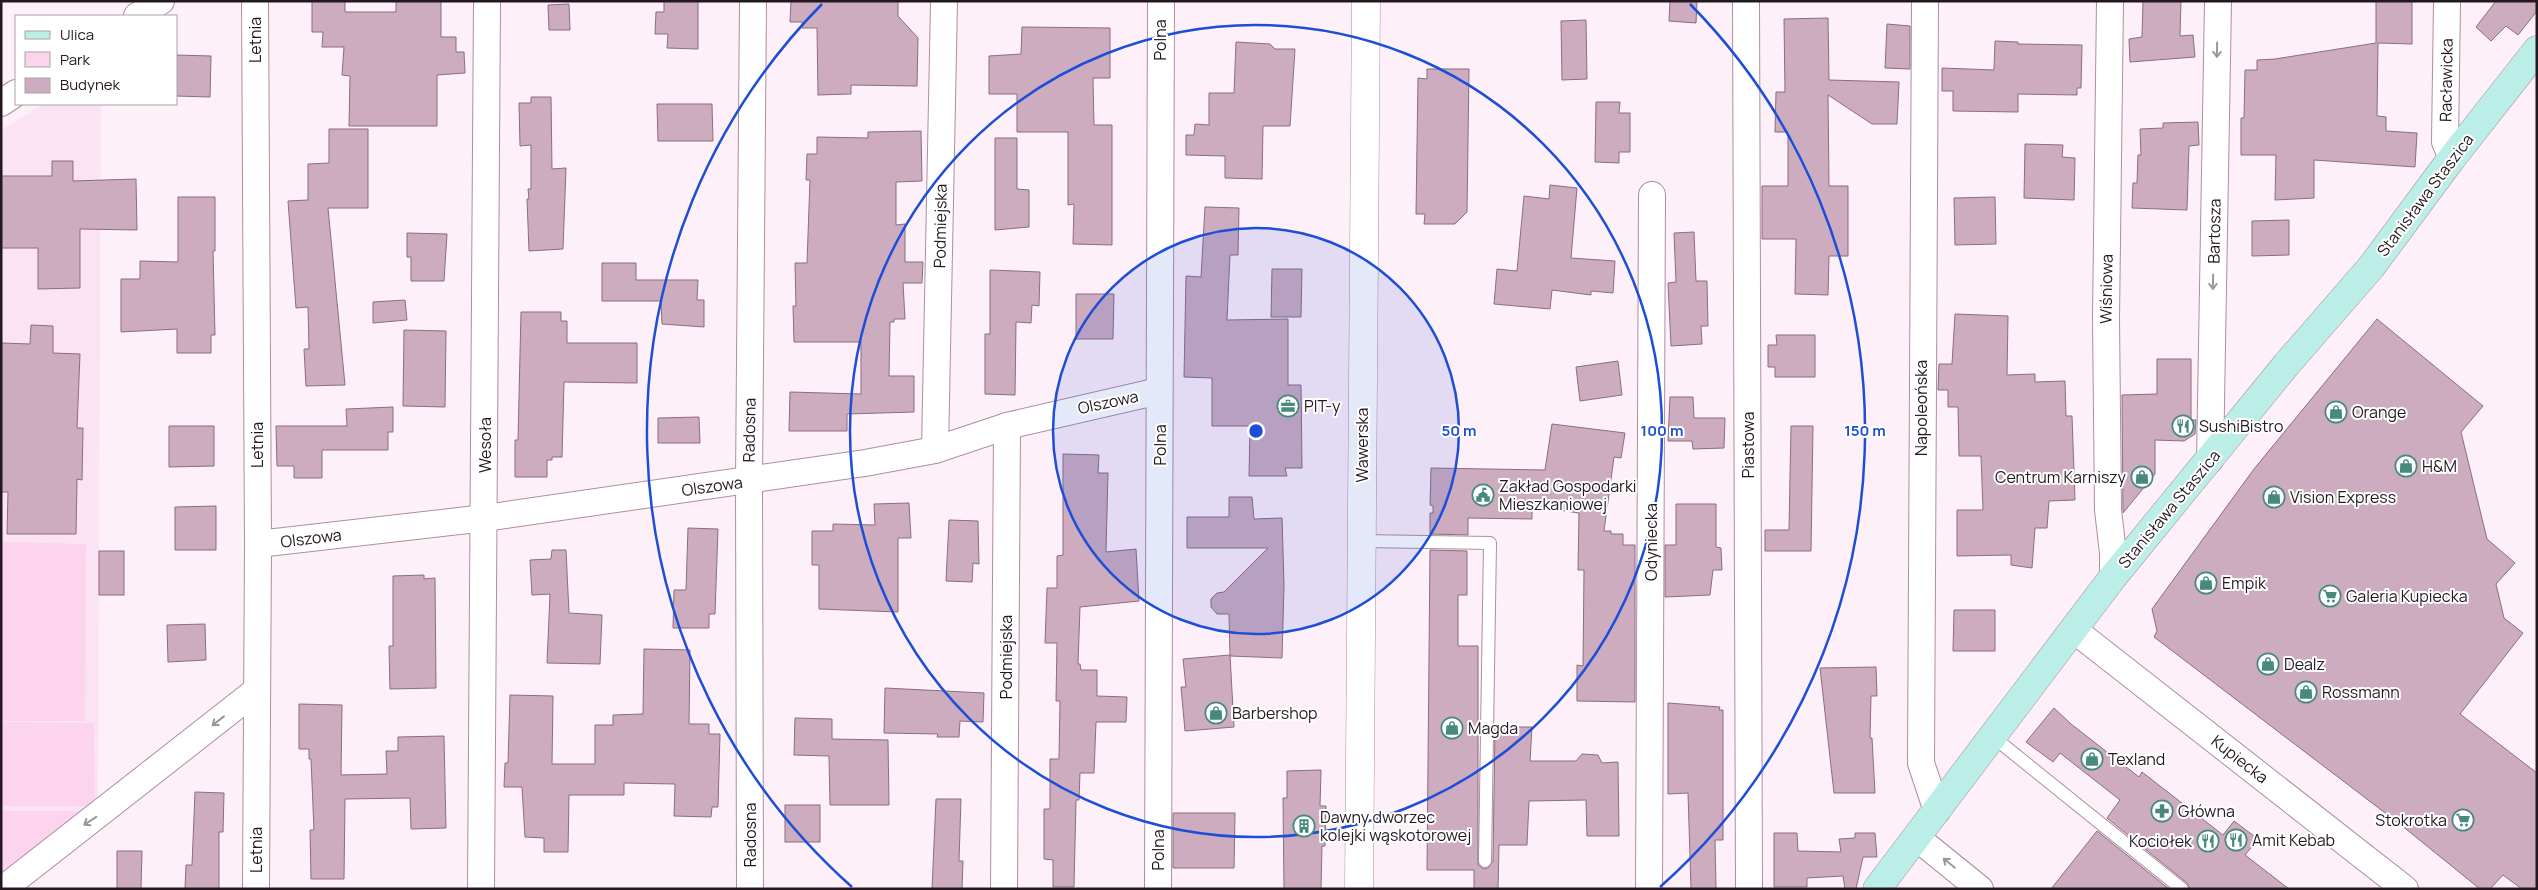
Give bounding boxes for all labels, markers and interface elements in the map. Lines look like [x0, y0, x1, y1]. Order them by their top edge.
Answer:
legend [15, 15, 178, 105]
street label: Letnia [244, 17, 266, 63]
street label: Polna [1149, 19, 1171, 61]
text: Ulica [60, 24, 94, 45]
street label: Racławicka [2434, 38, 2458, 122]
one-way arrow [2212, 42, 2222, 58]
text: Park [60, 49, 90, 70]
text: Budynek [60, 74, 121, 95]
street label: Stanisława Staszica [2372, 129, 2478, 261]
street label: Podmiejska [928, 184, 952, 268]
street label: Bartosza [2202, 198, 2226, 264]
street label: Wiśniowa [2094, 254, 2118, 324]
one-way arrow [2208, 274, 2217, 290]
street label: Napoleońska [1910, 360, 1932, 456]
street label: Olszowa [1076, 385, 1140, 419]
office icon: PIT-y [1276, 394, 1300, 418]
place label: PIT-y [1304, 395, 1341, 417]
street label: Radosna [737, 397, 761, 463]
shop icon: Orange [2324, 400, 2348, 424]
place label: Orange [2352, 401, 2406, 423]
street label: Wawerska [1351, 408, 1373, 482]
street label: Piastowa [1737, 412, 1759, 478]
restaurant icon: SushiBistro [2171, 414, 2195, 438]
place label: SushiBistro [2199, 415, 2283, 437]
street label: Wesoła [474, 417, 496, 473]
text: 50 m [1441, 420, 1477, 441]
text: 100 m [1641, 420, 1683, 441]
text: 150 m [1844, 420, 1886, 441]
street label: Letnia [246, 422, 268, 468]
centre of rings [1247, 422, 1265, 440]
street label: Polna [1149, 424, 1171, 466]
street label: Stanisława Staszica [2113, 445, 2225, 573]
shop icon: H&M [2394, 454, 2418, 478]
place label: H&M [2422, 455, 2457, 477]
shop icon: Centrum Karniszy [2130, 465, 2154, 489]
place label: Centrum Karniszy [1995, 466, 2127, 488]
street label: Olszowa [680, 471, 744, 501]
place label: Zakład Gospodarki Mieszkaniowej [1499, 475, 1637, 515]
public building icon: Zakład Gospodarki Mieszkaniowej [1471, 483, 1495, 507]
shop icon: Vision Express [2262, 485, 2286, 509]
place label: Vision Express [2290, 486, 2396, 508]
street label: Odyniecka [1640, 503, 1662, 581]
street label: Olszowa [279, 523, 343, 553]
shop icon: Empik [2194, 571, 2218, 595]
place label: Empik [2222, 572, 2267, 594]
supermarket icon: Galeria Kupiecka [2318, 584, 2342, 608]
place label: Galeria Kupiecka [2346, 585, 2468, 607]
street label: Podmiejska [995, 615, 1017, 699]
shop icon: Dealz [2256, 652, 2280, 676]
place label: Dealz [2284, 653, 2325, 675]
shop icon: Rossmann [2294, 680, 2318, 704]
place label: Rossmann [2322, 681, 2400, 703]
shop icon: Barbershop [1204, 701, 1228, 725]
place label: Barbershop [1232, 702, 1318, 724]
one-way arrow [212, 715, 225, 726]
shop icon: Magda [1440, 716, 1464, 740]
place label: Magda [1468, 717, 1518, 739]
street label: Kupiecka [2207, 730, 2273, 788]
shop icon: Texland [2080, 747, 2104, 771]
place label: Texland [2108, 748, 2165, 770]
pharmacy icon: Główna [2150, 799, 2174, 823]
place label: Główna [2178, 800, 2235, 822]
street label: Radosna [739, 803, 761, 867]
place label: Dawny dworzec kolejki wąskotorowej [1320, 806, 1471, 846]
supermarket icon: Stokrotka [2451, 808, 2475, 832]
place label: Stokrotka [2375, 809, 2447, 831]
building icon: Dawny dworzec kolejki wąskotorowej [1292, 814, 1316, 838]
one-way arrow [84, 816, 98, 826]
street label: Letnia [245, 827, 267, 873]
restaurant icon: Amit Kebab [2224, 828, 2248, 852]
street label: Polna [1147, 829, 1169, 871]
restaurant icon: Kociołek [2196, 829, 2220, 853]
place label: Amit Kebab [2252, 829, 2335, 851]
place label: Kociołek [2129, 830, 2193, 852]
one-way arrow [1943, 858, 1956, 869]

